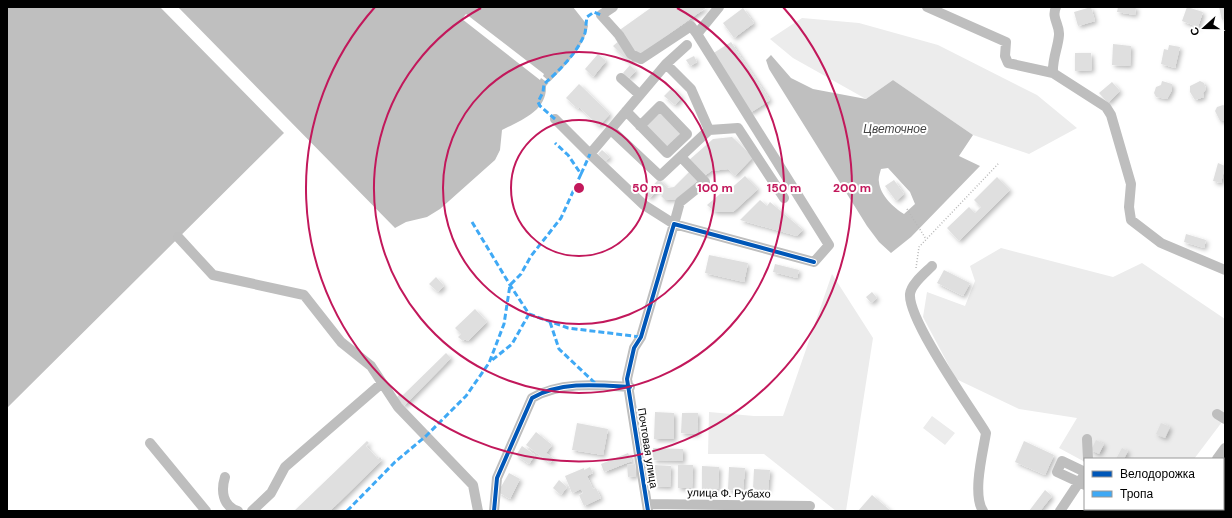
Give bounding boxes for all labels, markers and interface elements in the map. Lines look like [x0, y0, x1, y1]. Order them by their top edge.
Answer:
north arrow [1184, 8, 1224, 48]
text: С [1187, 25, 1203, 38]
water label: Цветочное [863, 121, 927, 137]
text: 50 m [632, 180, 662, 196]
text: 100 m [697, 180, 733, 196]
text: 150 m [767, 180, 801, 196]
text: 200 m [833, 180, 871, 196]
centre of rings [572, 181, 586, 195]
street label: Почтовая улица [635, 407, 661, 490]
legend [1084, 458, 1224, 510]
text: Велодорожка [1120, 466, 1195, 482]
street label: улица Ф. Рубахо [687, 485, 771, 501]
text: Тропа [1120, 486, 1154, 502]

